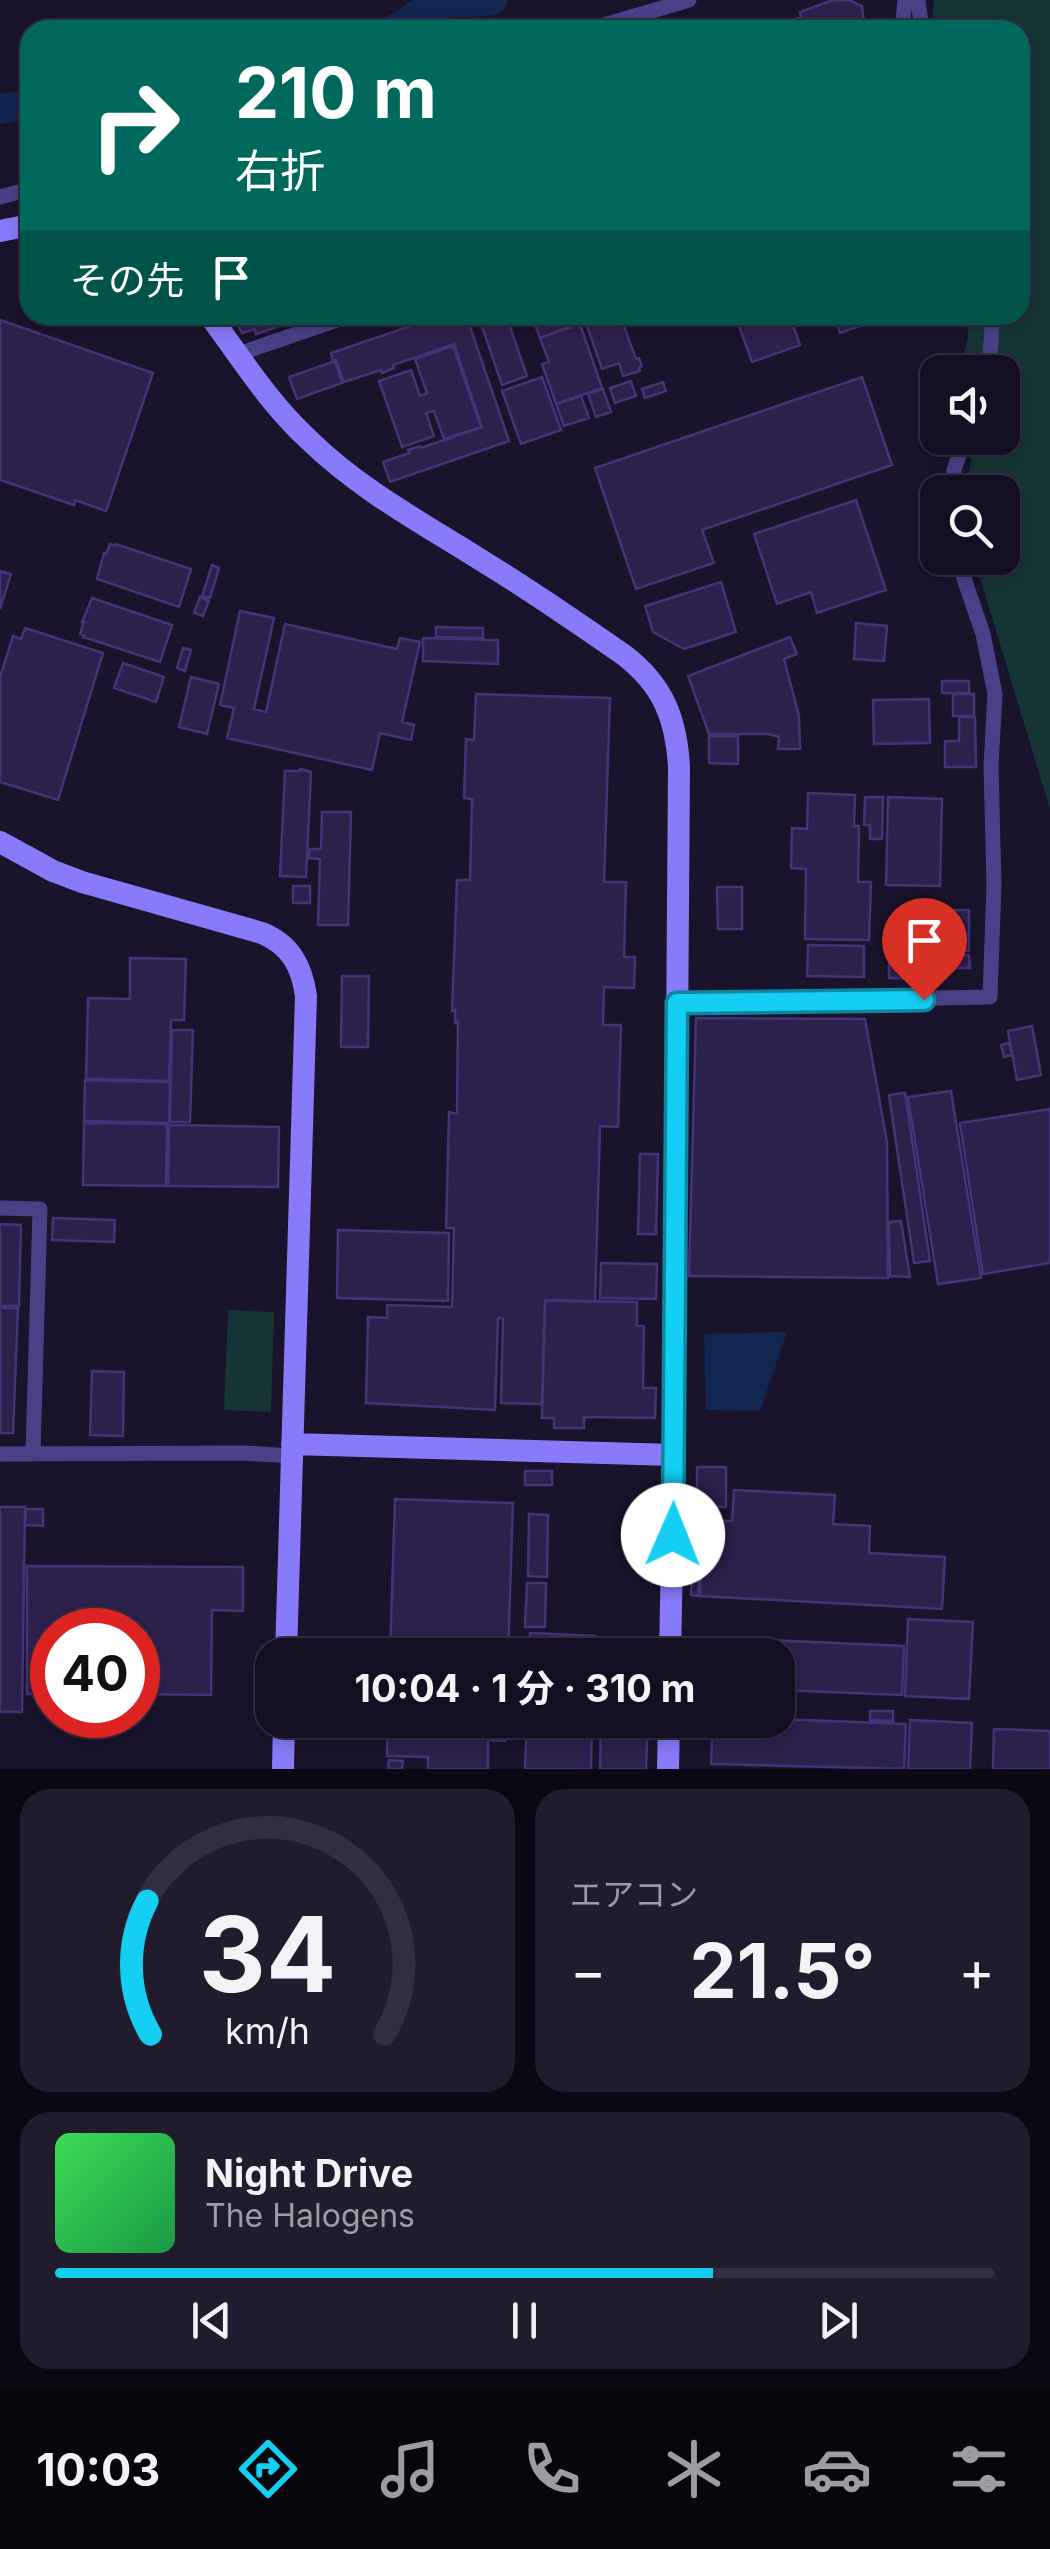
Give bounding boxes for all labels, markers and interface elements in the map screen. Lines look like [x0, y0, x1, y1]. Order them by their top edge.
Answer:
text: 210 m [235, 50, 437, 135]
icon: right [70, 60, 200, 190]
text: 右折 [235, 143, 325, 198]
icon: arrive [204, 250, 259, 305]
text: その先 [70, 257, 184, 303]
map controls [920, 355, 1020, 575]
button: sound [920, 355, 1020, 455]
button: search [920, 475, 1020, 575]
pin [882, 898, 967, 1001]
icon: arrive [897, 913, 952, 968]
position arrow [621, 1483, 725, 1587]
speed limit sign: 40 [30, 1608, 160, 1738]
text: 10:04 · 1 分 · 310 m [355, 1665, 696, 1711]
text: エアコン [570, 1875, 698, 1914]
text: 34 [199, 1891, 336, 2017]
text: 21.5° [689, 1925, 876, 2016]
text: − [570, 1938, 606, 2004]
text: + [959, 1938, 995, 2004]
text: km/h [225, 2009, 310, 2053]
text: Night Drive [205, 2150, 413, 2196]
text: The Halogens [205, 2196, 415, 2235]
icon: previous [184, 2293, 239, 2348]
icon: pause [497, 2293, 552, 2348]
icon: next [811, 2293, 866, 2348]
icon: directions [233, 2434, 303, 2504]
icon: music [375, 2434, 445, 2504]
icon: phone [517, 2434, 587, 2504]
icon: climate [659, 2434, 729, 2504]
icon: car [802, 2434, 872, 2504]
icon: filters [944, 2434, 1014, 2504]
text: 10:03 [36, 2442, 160, 2497]

